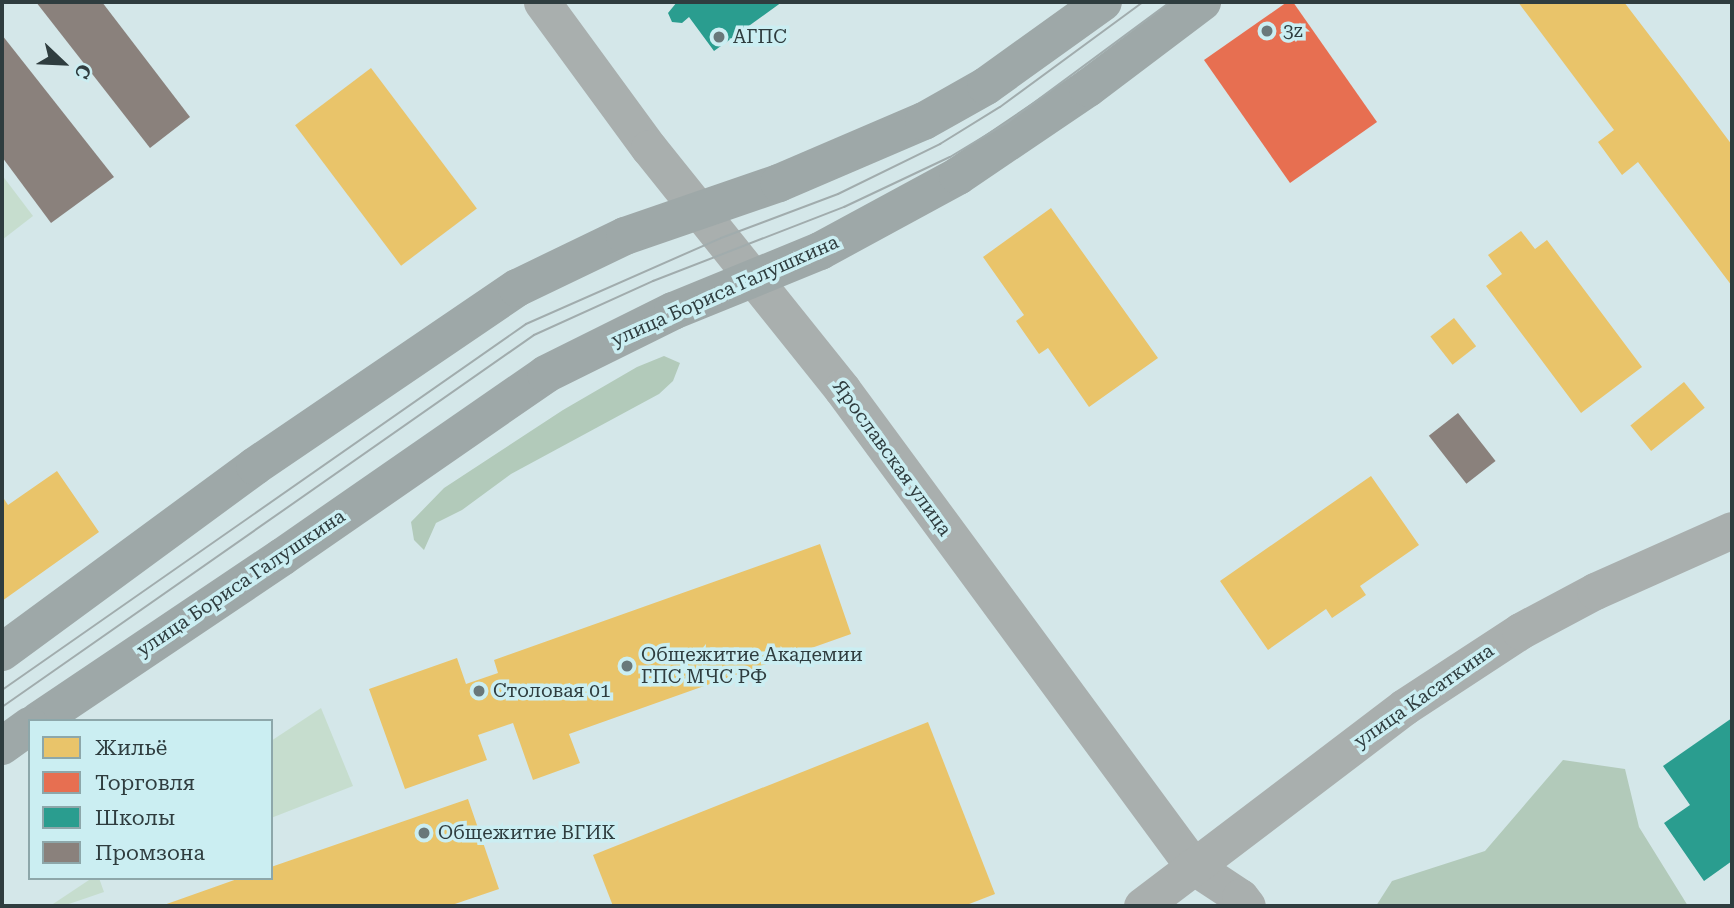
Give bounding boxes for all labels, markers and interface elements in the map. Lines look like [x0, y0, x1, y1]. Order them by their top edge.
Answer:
place label: 3z [1283, 20, 1303, 42]
marker: 3z [1257, 21, 1277, 41]
place label: АГПС [733, 26, 787, 48]
north arrow [28, 28, 98, 98]
marker: АГПС [711, 29, 727, 45]
text: С [70, 61, 96, 82]
street label: улица Бориса Галушкина [608, 231, 842, 351]
street label: Ярославская улица [828, 376, 956, 540]
street label: улица Бориса Галушкина [133, 505, 349, 661]
street label: улица Касаткина [1350, 639, 1498, 753]
place label: Общежитие Академии ГПС МЧС РФ [641, 644, 863, 688]
marker: Общежитие Академии ГПС МЧС РФ [619, 658, 635, 674]
place label: Столовая 01 [493, 680, 611, 702]
marker: Столовая 01 [471, 683, 487, 699]
legend [28, 719, 273, 880]
text: Жильё [95, 736, 167, 760]
text: Торговля [95, 771, 195, 795]
text: Школы [95, 806, 175, 830]
place label: Общежитие ВГИК [438, 822, 615, 844]
marker: Общежитие ВГИК [416, 825, 432, 841]
text: Промзона [95, 841, 205, 865]

